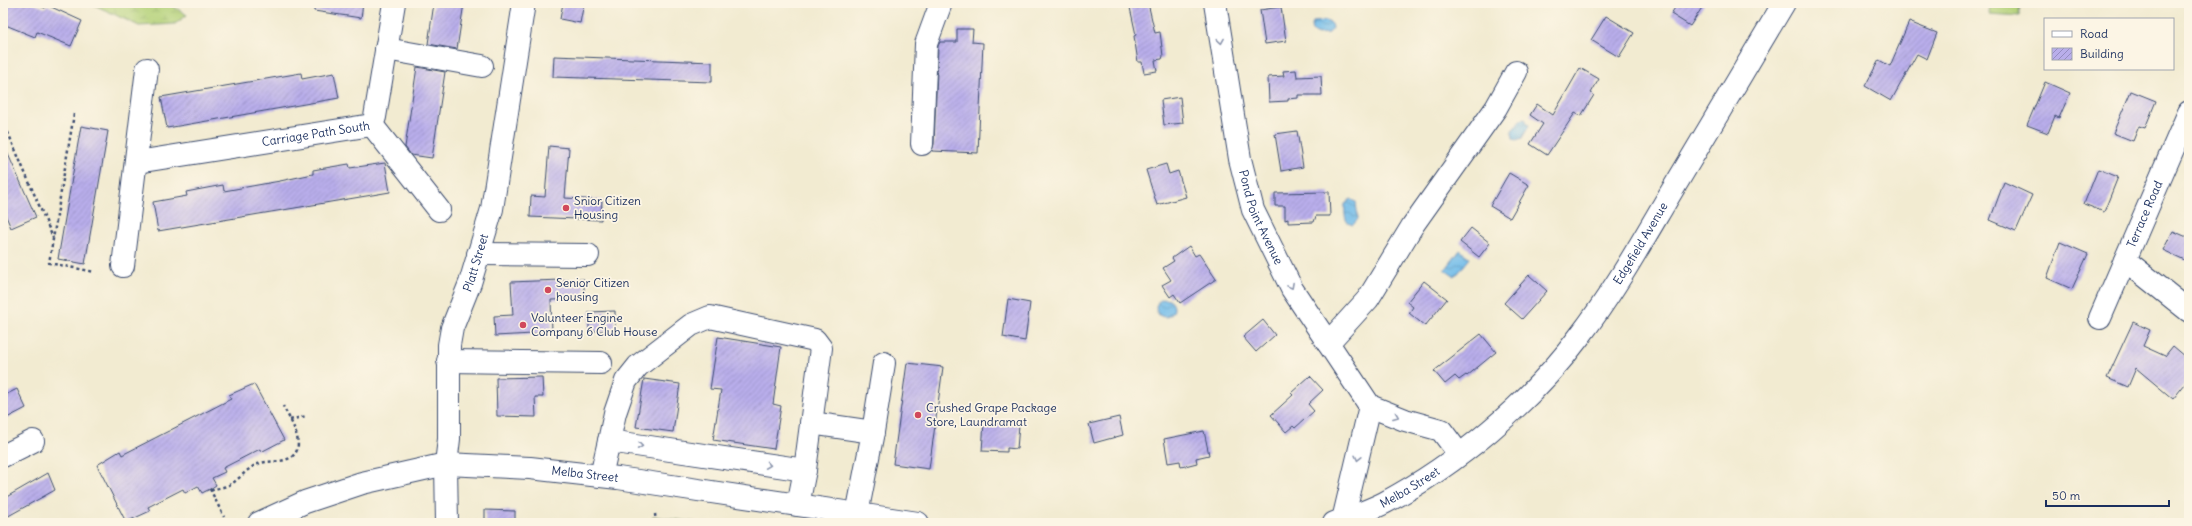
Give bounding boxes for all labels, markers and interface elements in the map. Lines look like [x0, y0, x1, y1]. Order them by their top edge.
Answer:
legend [2044, 18, 2174, 70]
text: Road [2080, 26, 2108, 41]
one-way arrow [1216, 38, 1225, 45]
text: Building [2080, 46, 2124, 61]
street label: Carriage Path South [261, 117, 371, 149]
street label: Pond Point Avenue [1236, 168, 1287, 267]
street label: Terrace Road [2123, 178, 2165, 250]
place label: Snior Citizen Housing [574, 193, 641, 222]
street label: Edgefield Avenue [1610, 199, 1671, 287]
marker: Snior Citizen Housing [561, 203, 571, 213]
street label: Platt Street [459, 232, 491, 294]
place label: Senior Citizen housing [556, 275, 630, 304]
one-way arrow [1286, 281, 1293, 289]
marker: Senior Citizen housing [543, 285, 553, 295]
place label: Volunteer Engine Company 6 Club House [531, 310, 657, 339]
marker: Volunteer Engine Company 6 Club House [518, 320, 528, 330]
place label: Crushed Grape Package Store, Laundramat [926, 400, 1057, 429]
marker: Crushed Grape Package Store, Laundramat [913, 410, 923, 420]
one-way arrow [1392, 412, 1399, 420]
one-way arrow [637, 441, 643, 450]
one-way arrow [1354, 454, 1362, 461]
one-way arrow [765, 460, 772, 469]
street label: Melba Street [551, 462, 619, 485]
street label: Melba Street [1377, 463, 1442, 511]
scale bar [2046, 482, 2169, 508]
text: 50 m [2052, 488, 2081, 503]

